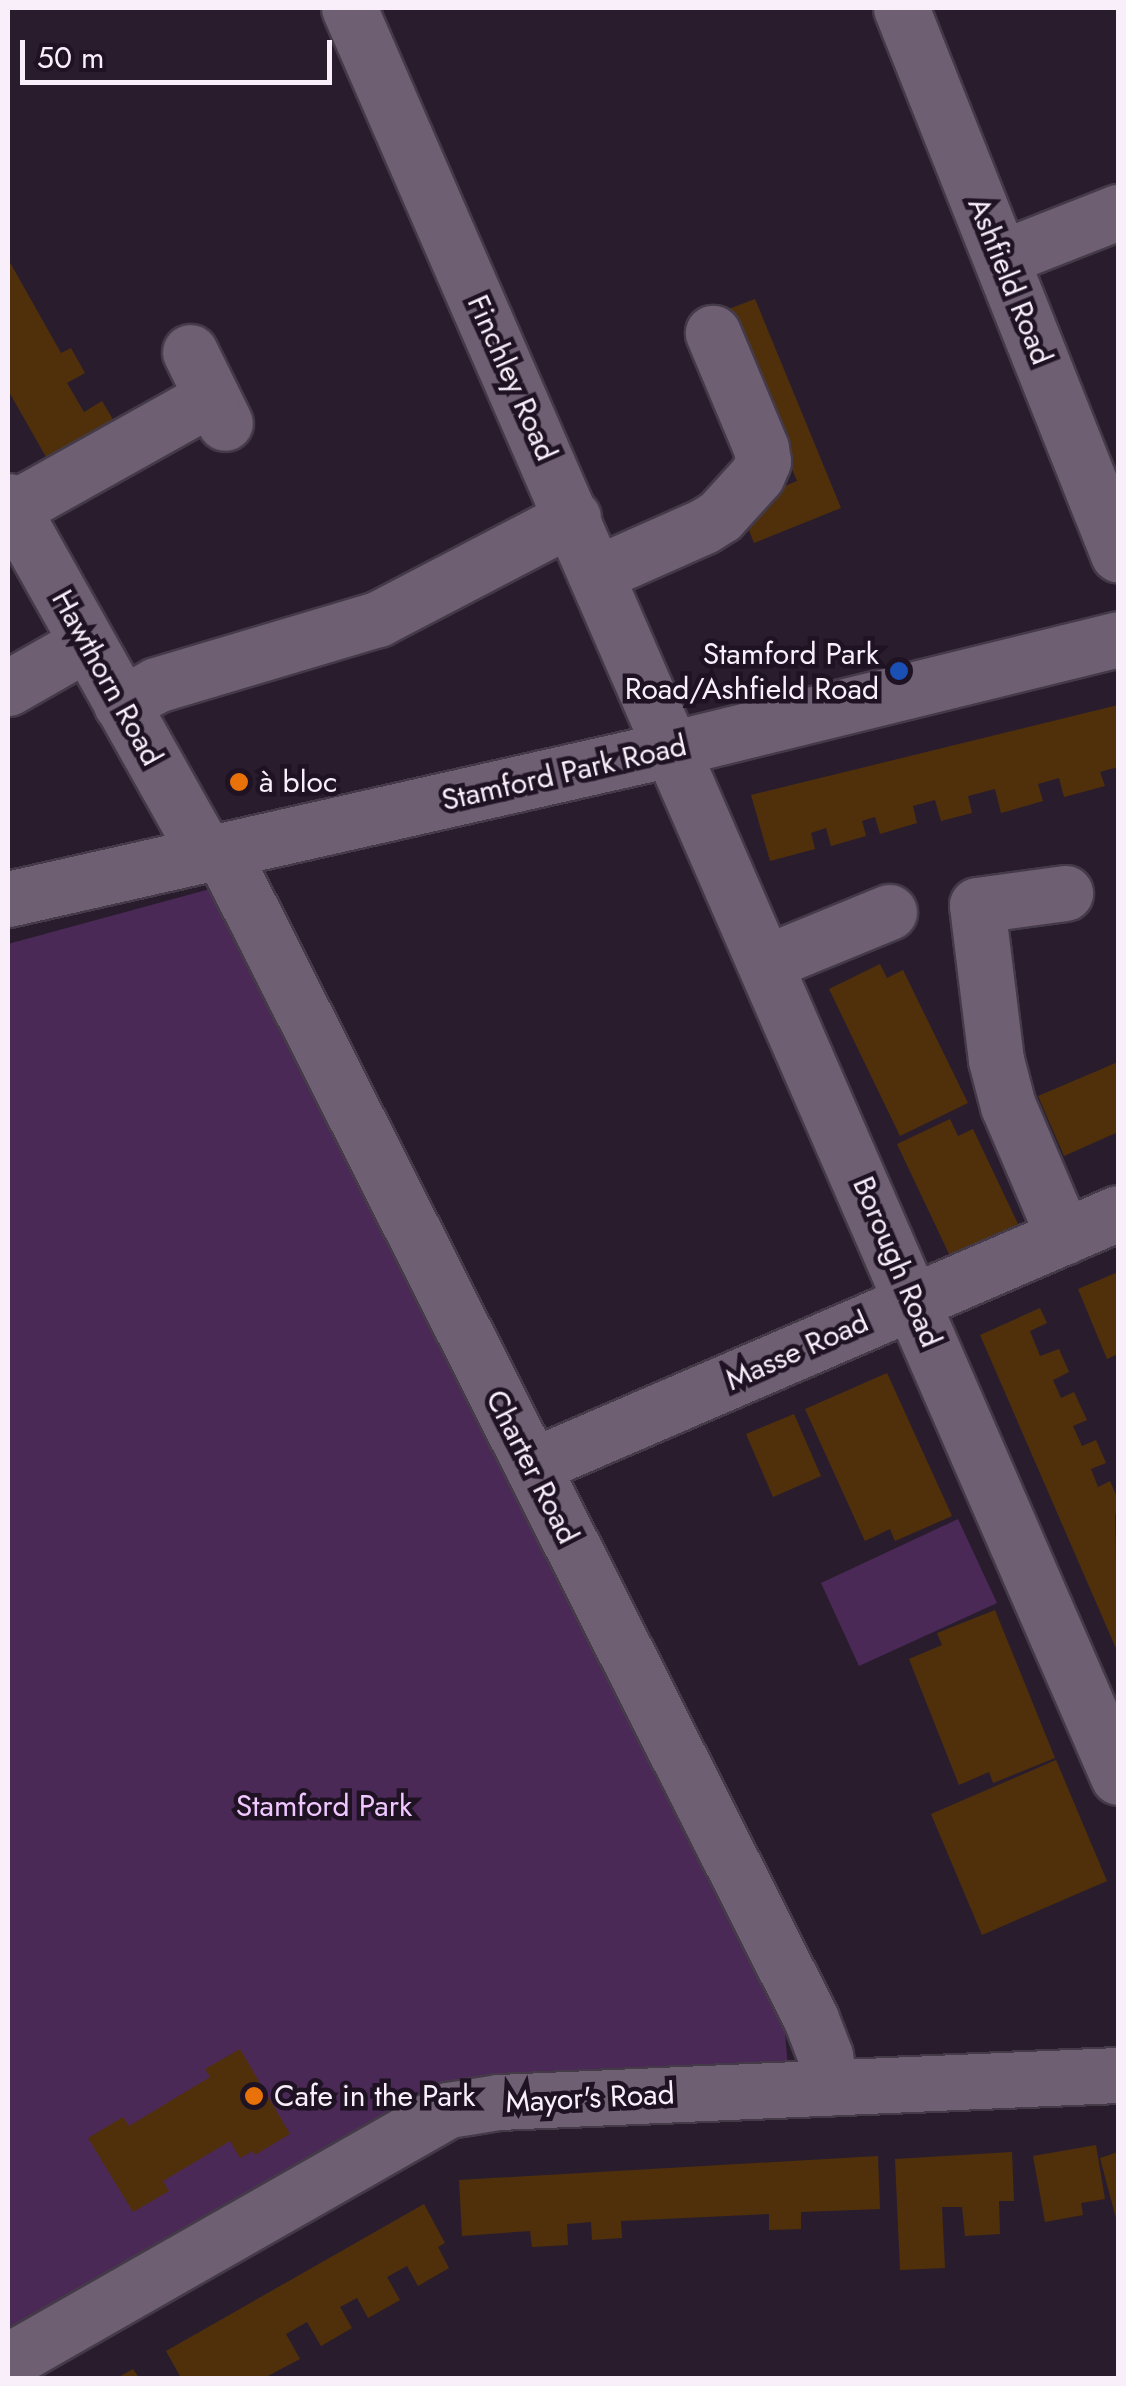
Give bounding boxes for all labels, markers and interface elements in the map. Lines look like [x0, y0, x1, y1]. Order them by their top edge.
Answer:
scale bar [25, 20, 338, 82]
text: 50 m [37, 36, 104, 79]
street label: Ashfield Road [960, 192, 1060, 370]
street label: Finchley Road [459, 290, 565, 466]
street label: Hawthorn Road [44, 584, 170, 772]
place label: Stamford Park Road/Ashfield Road [625, 636, 879, 706]
marker: Stamford Park Road/Ashfield Road [888, 660, 910, 682]
street label: Stamford Park Road [438, 727, 690, 819]
place label: à bloc [259, 764, 337, 800]
marker: à bloc [228, 771, 250, 793]
street label: Borough Road [845, 1171, 949, 1353]
street label: Masse Road [720, 1304, 874, 1398]
street label: Charter Road [478, 1384, 586, 1550]
park label: Stamford Park [236, 1788, 412, 1824]
street label: Mayor's Road [504, 2076, 676, 2120]
place label: Cafe in the Park [274, 2078, 475, 2114]
marker: Cafe in the Park [243, 2085, 265, 2107]

